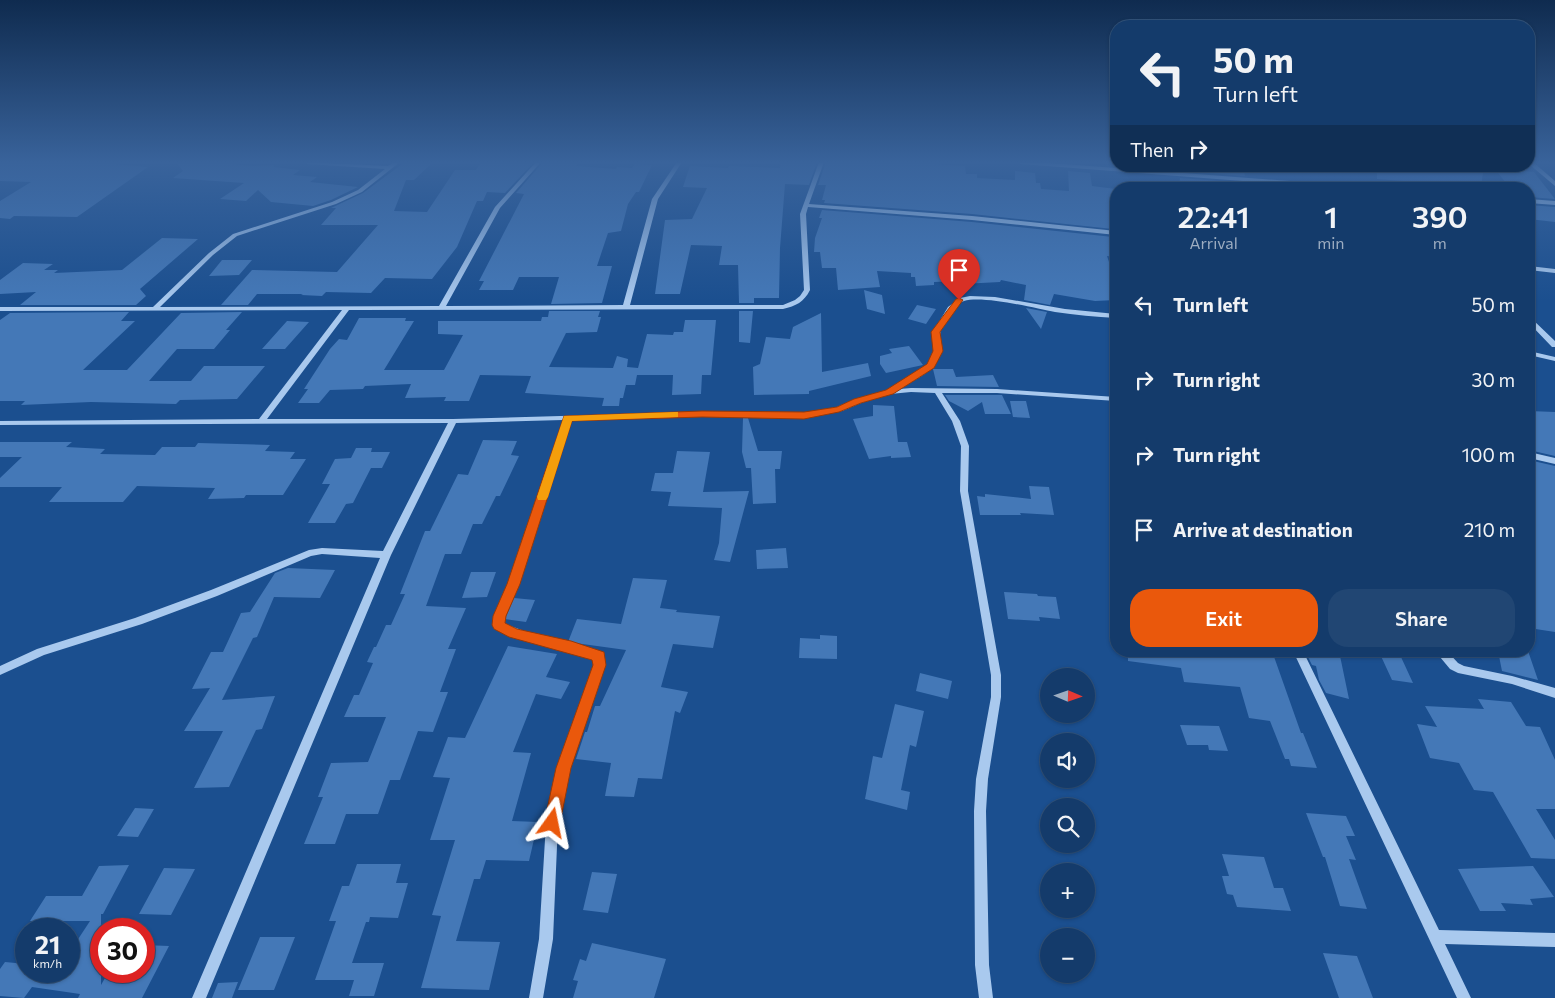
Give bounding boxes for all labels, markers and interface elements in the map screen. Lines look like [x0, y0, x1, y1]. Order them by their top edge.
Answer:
text: 50 m [1213, 37, 1294, 80]
icon: left [1130, 40, 1195, 105]
text: Turn left [1213, 80, 1298, 107]
icon: right [1184, 135, 1212, 163]
text: Then [1130, 138, 1174, 161]
text: 22:41 [1177, 197, 1250, 234]
text: 1 [1324, 197, 1337, 234]
text: 390 [1412, 197, 1467, 234]
text: Arrival [1189, 233, 1238, 252]
text: min [1317, 233, 1344, 252]
text: m [1433, 233, 1447, 252]
pin [938, 249, 980, 300]
icon: arrive [945, 256, 973, 284]
icon: left [1130, 291, 1158, 319]
text: Turn left [1173, 293, 1248, 316]
text: 50 m [1471, 293, 1515, 316]
icon: right [1130, 366, 1158, 394]
text: Turn right [1173, 368, 1260, 391]
text: 30 m [1472, 368, 1515, 391]
icon: right [1130, 441, 1158, 469]
text: Turn right [1173, 443, 1260, 466]
text: 100 m [1462, 443, 1515, 466]
icon: arrive [1130, 516, 1158, 544]
text: Arrive at destination [1173, 518, 1353, 541]
text: 210 m [1464, 518, 1515, 541]
button: Exit [1130, 589, 1318, 647]
button: Share [1328, 589, 1515, 647]
north arrow [1040, 668, 1095, 722]
map controls [1040, 668, 1095, 983]
button: sound [1040, 733, 1095, 788]
position arrow [525, 796, 577, 848]
button: search [1040, 798, 1095, 853]
button: + [1040, 863, 1095, 918]
speed limit sign: 30 [90, 918, 155, 983]
button: − [1040, 928, 1095, 983]
text: 21 [35, 929, 60, 959]
text: km/h [33, 956, 62, 970]

